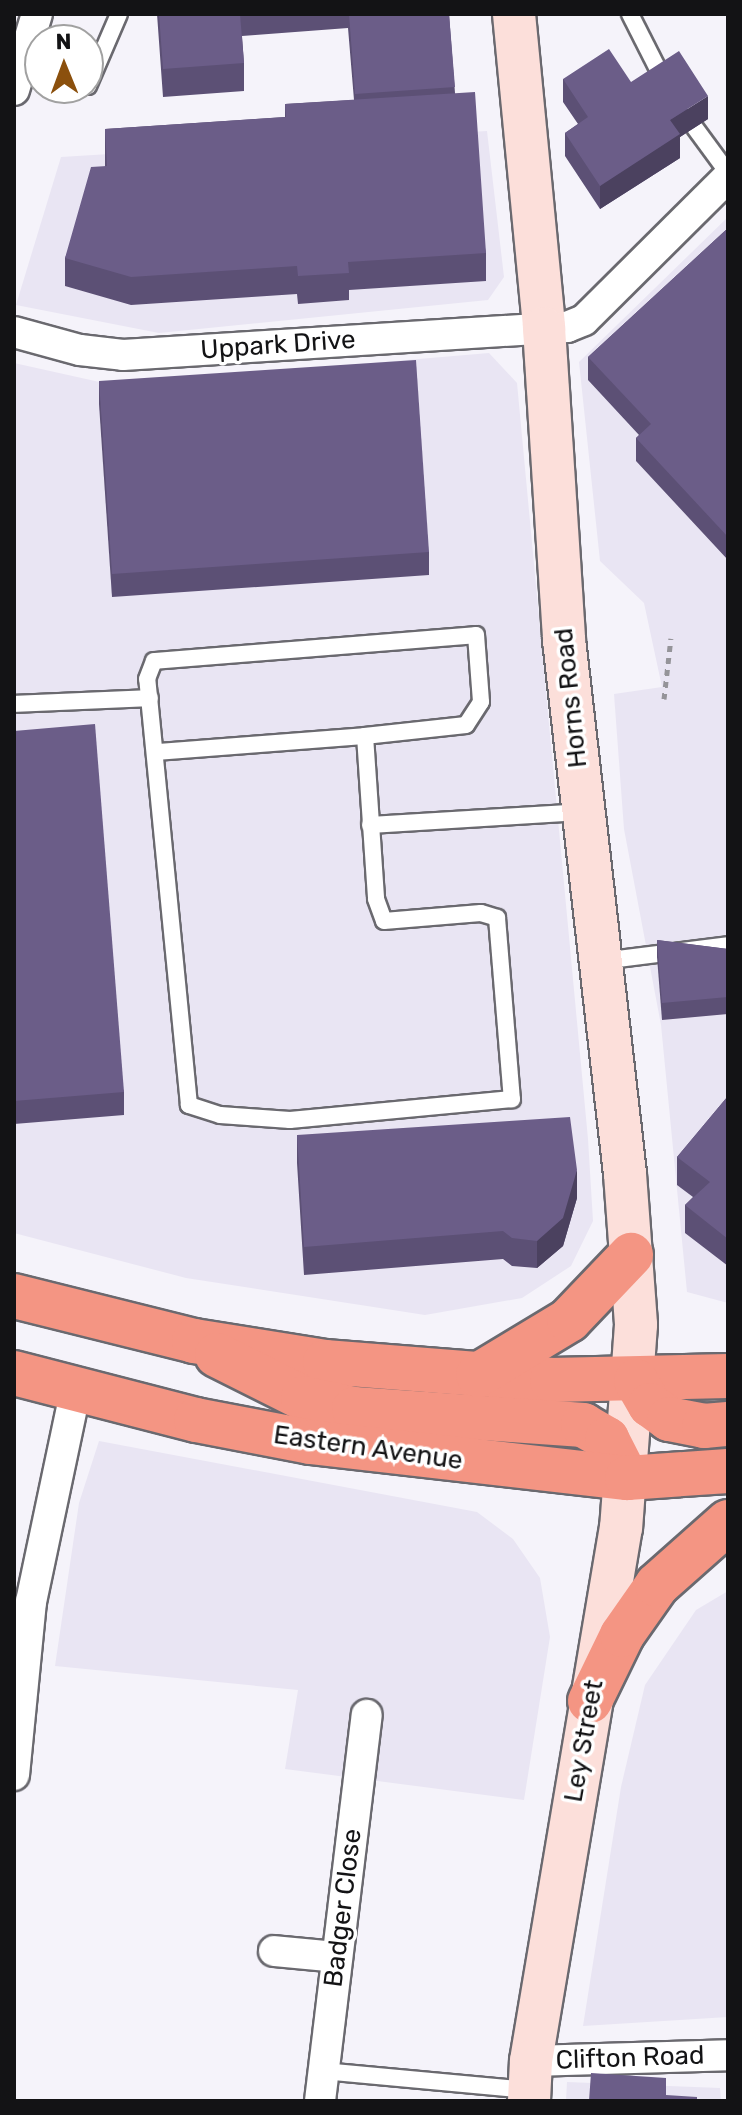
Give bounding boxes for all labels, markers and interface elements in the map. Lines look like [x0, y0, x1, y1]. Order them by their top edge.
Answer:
north arrow [24, 24, 104, 104]
text: N [55, 28, 72, 55]
street label: Uppark Drive [199, 324, 357, 366]
street label: Horns Road [548, 627, 594, 769]
street label: Eastern Avenue [271, 1419, 465, 1477]
street label: Ley Street [558, 1677, 610, 1805]
street label: Badger Close [318, 1827, 368, 1989]
street label: Clifton Road [555, 2040, 705, 2076]

